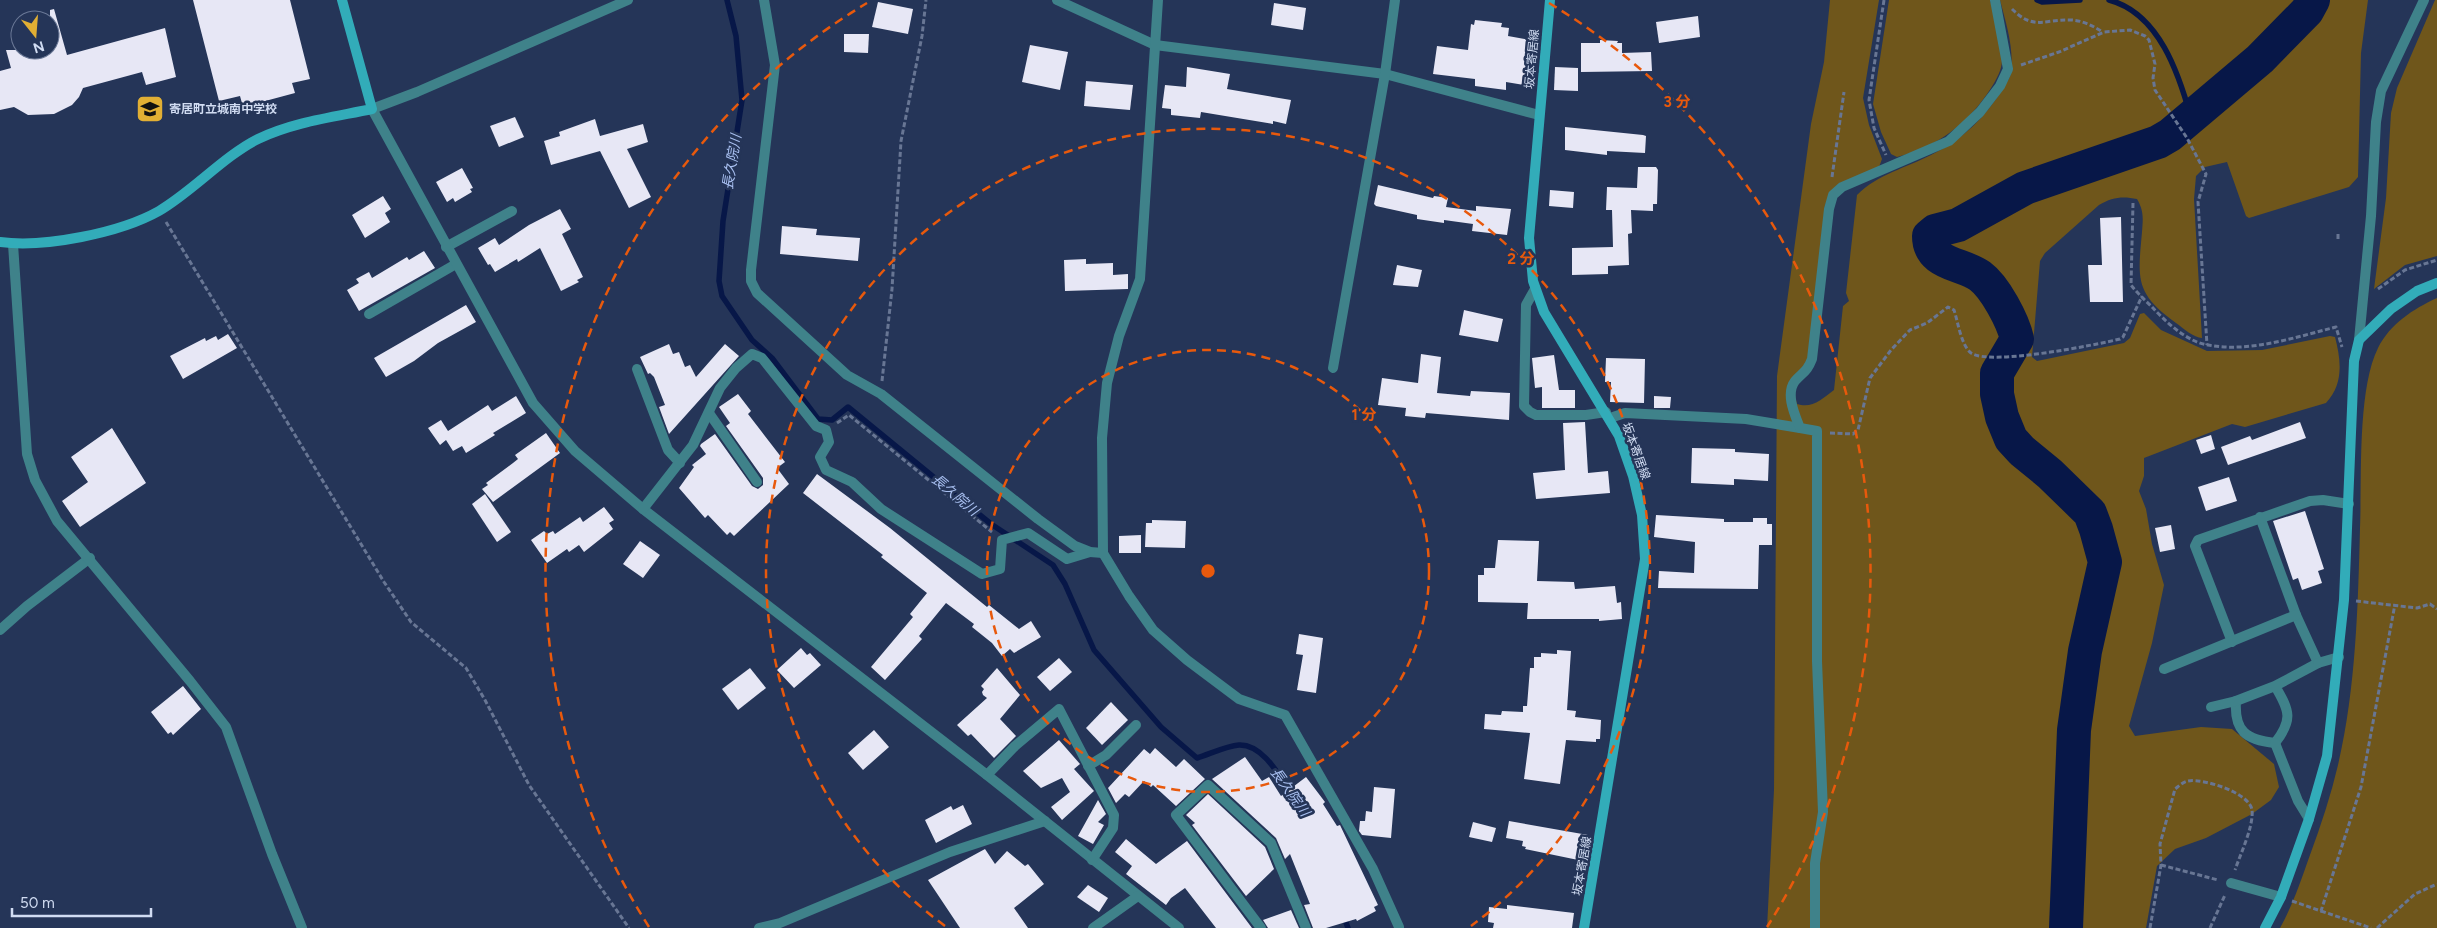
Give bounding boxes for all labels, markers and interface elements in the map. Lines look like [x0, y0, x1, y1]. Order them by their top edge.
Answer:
north arrow [10, 10, 60, 60]
street label: 坂本寄居線 [1522, 28, 1542, 90]
text: N [31, 37, 46, 57]
text: 3 分 [1664, 93, 1690, 111]
school or university icon: 寄居町立城南中学校 [135, 94, 165, 124]
place label: 寄居町立城南中学校 [169, 102, 277, 116]
water label: 長久院川 [719, 131, 745, 191]
text: 2 分 [1507, 250, 1535, 268]
text: 1 分 [1352, 406, 1376, 424]
street label: 坂本寄居線 [1619, 420, 1653, 482]
water label: 長久院川 [928, 470, 983, 521]
centre of rings [1199, 562, 1217, 580]
water label: 長久院川 [1267, 764, 1315, 821]
street label: 坂本寄居線 [1570, 835, 1594, 897]
scale bar [12, 886, 151, 918]
text: 50 m [20, 894, 55, 912]

